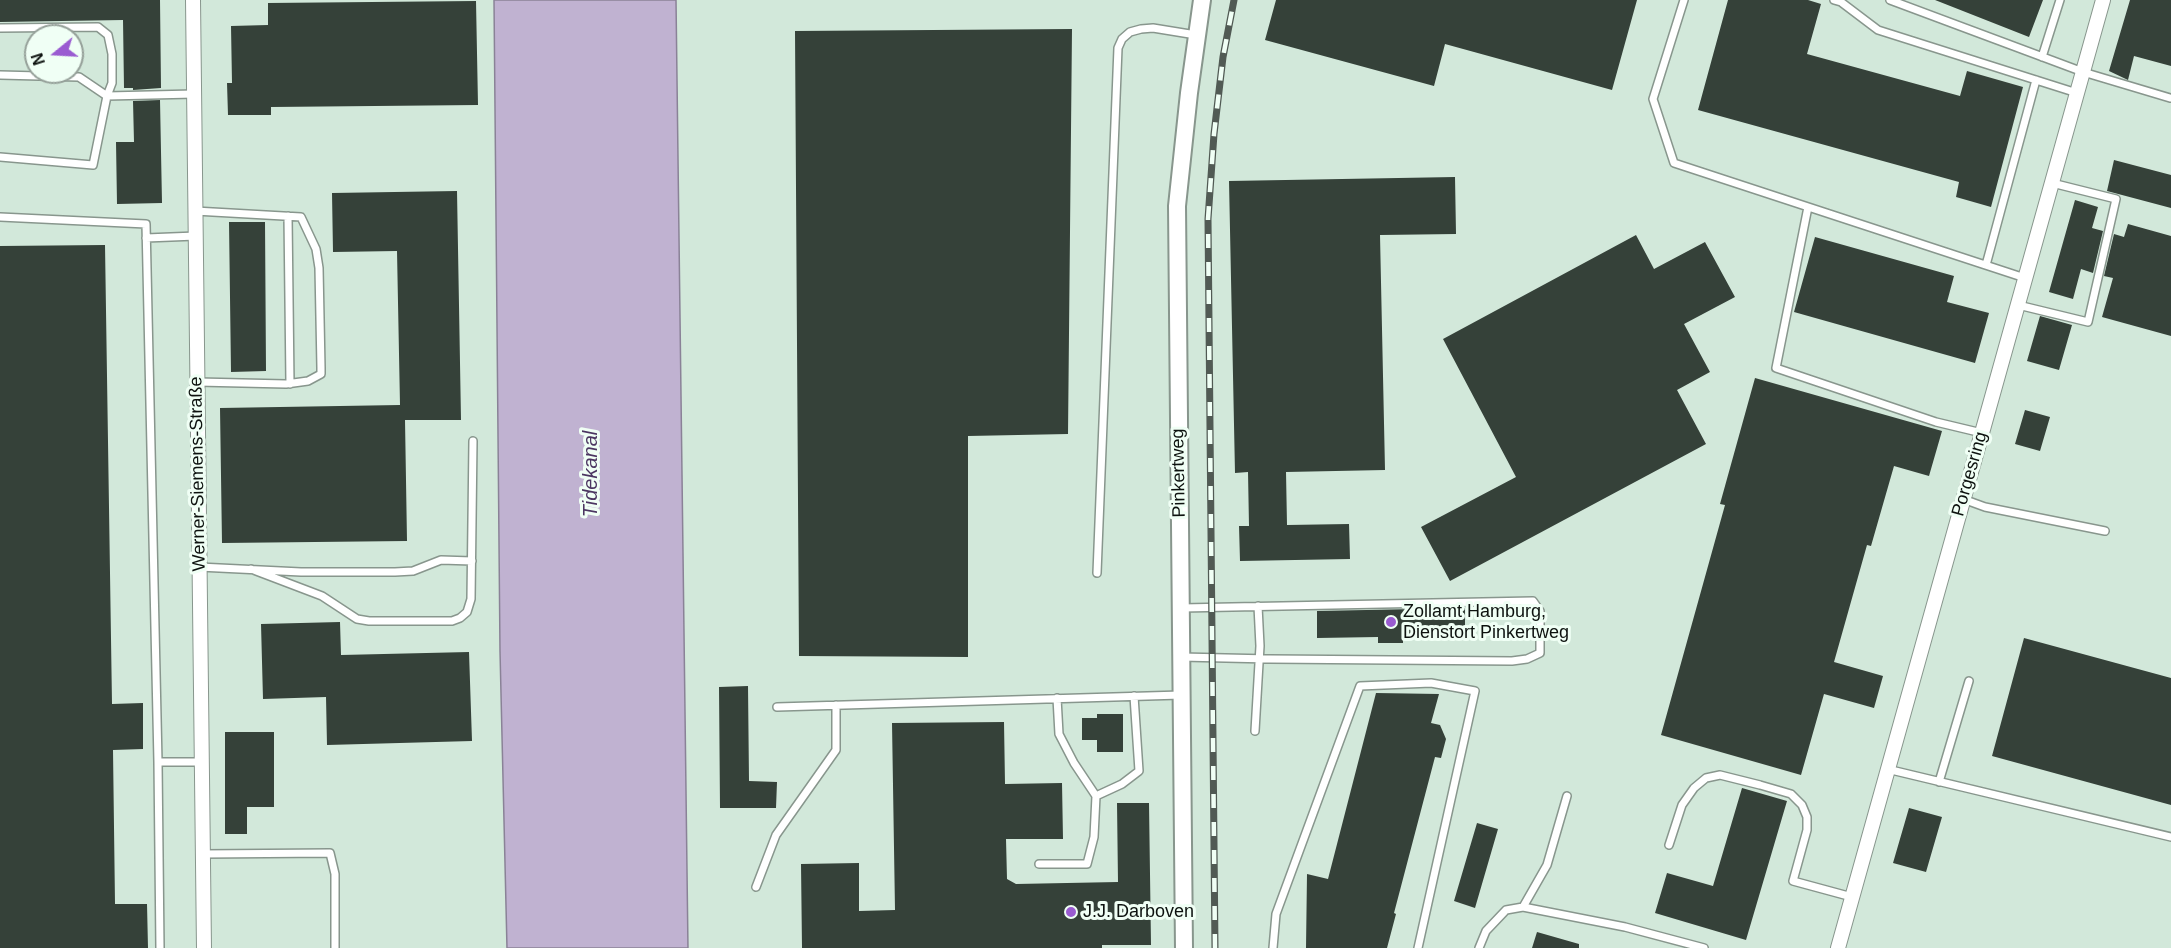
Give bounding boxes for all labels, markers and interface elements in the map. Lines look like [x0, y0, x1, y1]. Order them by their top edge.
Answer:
north arrow [24, 24, 84, 84]
text: N [28, 51, 48, 67]
street label: Werner-Siemens-Straße [186, 376, 210, 572]
street label: Pinkertweg [1167, 428, 1191, 518]
street label: Porgesring [1948, 429, 1992, 519]
water label: Tidekanal [579, 431, 603, 517]
place label: Zollamt Hamburg, Dienstort Pinkertweg [1403, 601, 1569, 644]
marker: Zollamt Hamburg, Dienstort Pinkertweg [1384, 615, 1398, 629]
place label: J.J. Darboven [1083, 901, 1194, 923]
marker: J.J. Darboven [1064, 905, 1078, 919]

